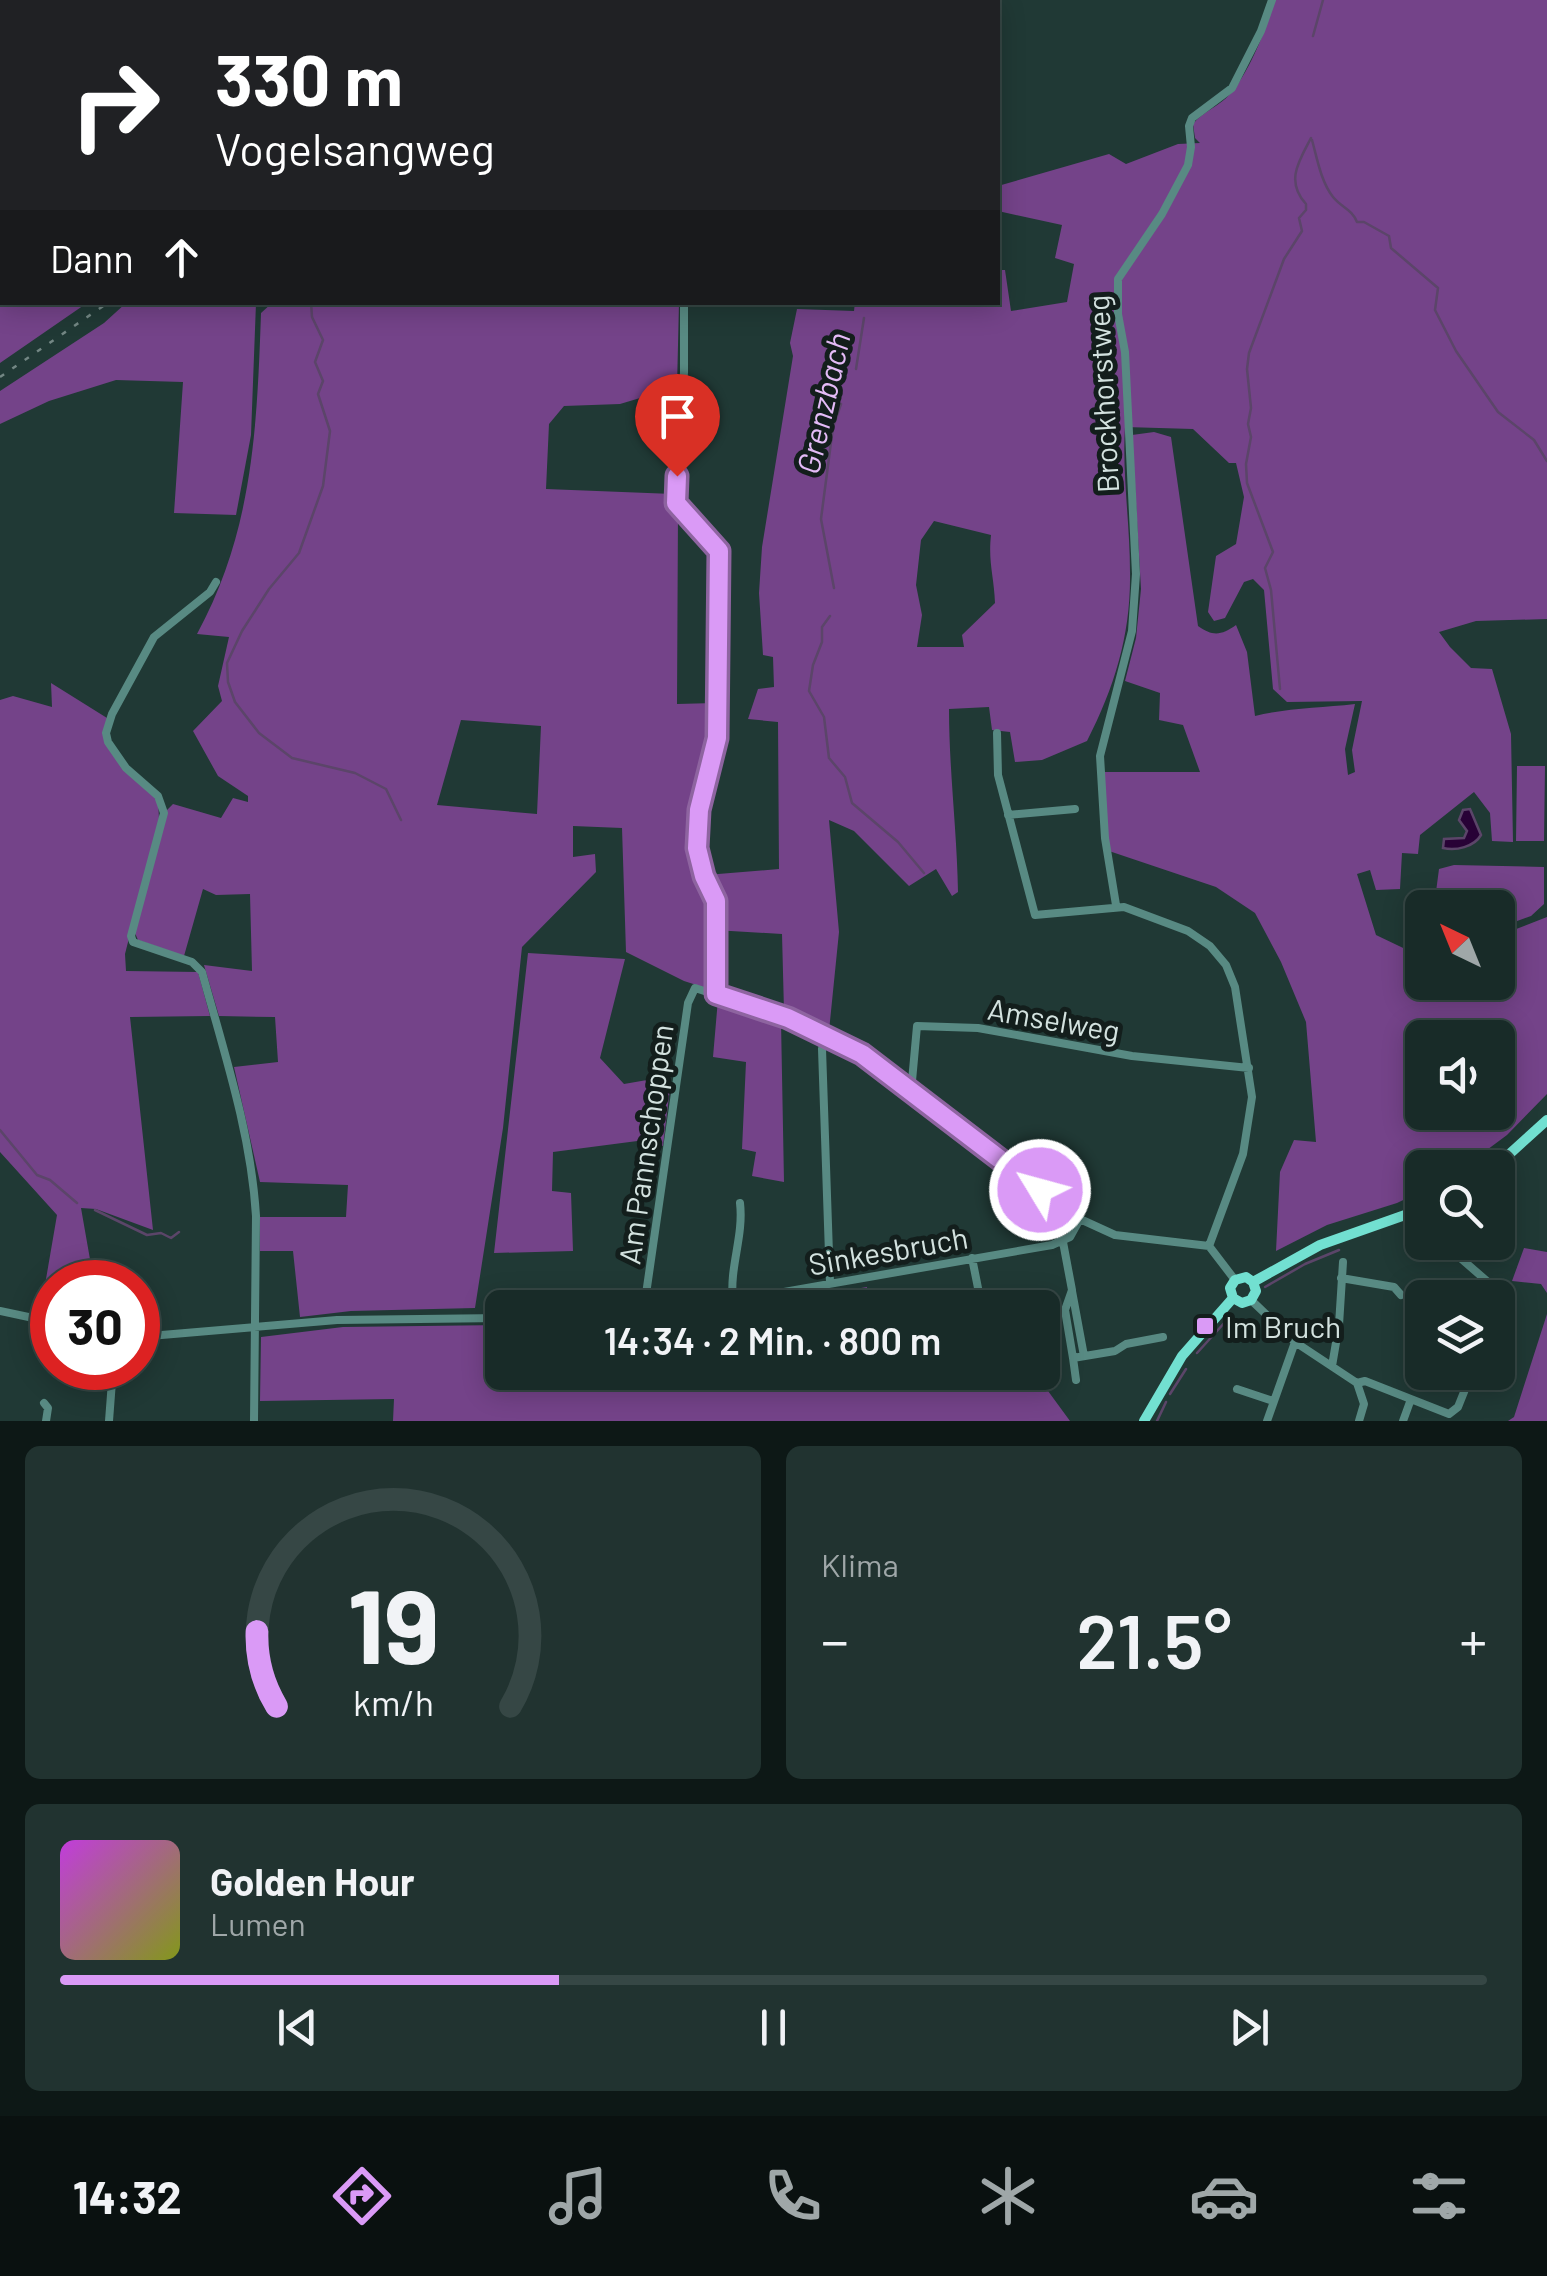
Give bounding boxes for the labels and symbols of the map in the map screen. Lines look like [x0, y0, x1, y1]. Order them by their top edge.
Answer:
street label: Brockhorstweg [1079, 294, 1125, 494]
water label: Grenzbach [787, 329, 857, 477]
pin [635, 374, 720, 477]
north arrow [1405, 890, 1515, 1000]
street label: Amselweg [985, 990, 1123, 1048]
street label: Am Pannschoppen [610, 1022, 680, 1266]
position arrow [988, 1138, 1092, 1242]
street label: Sinkesbruch [806, 1218, 970, 1282]
speed limit sign: 30 [30, 1260, 160, 1390]
place label: Im Bruch [1225, 1308, 1341, 1344]
marker: Im Bruch [1194, 1315, 1216, 1337]

